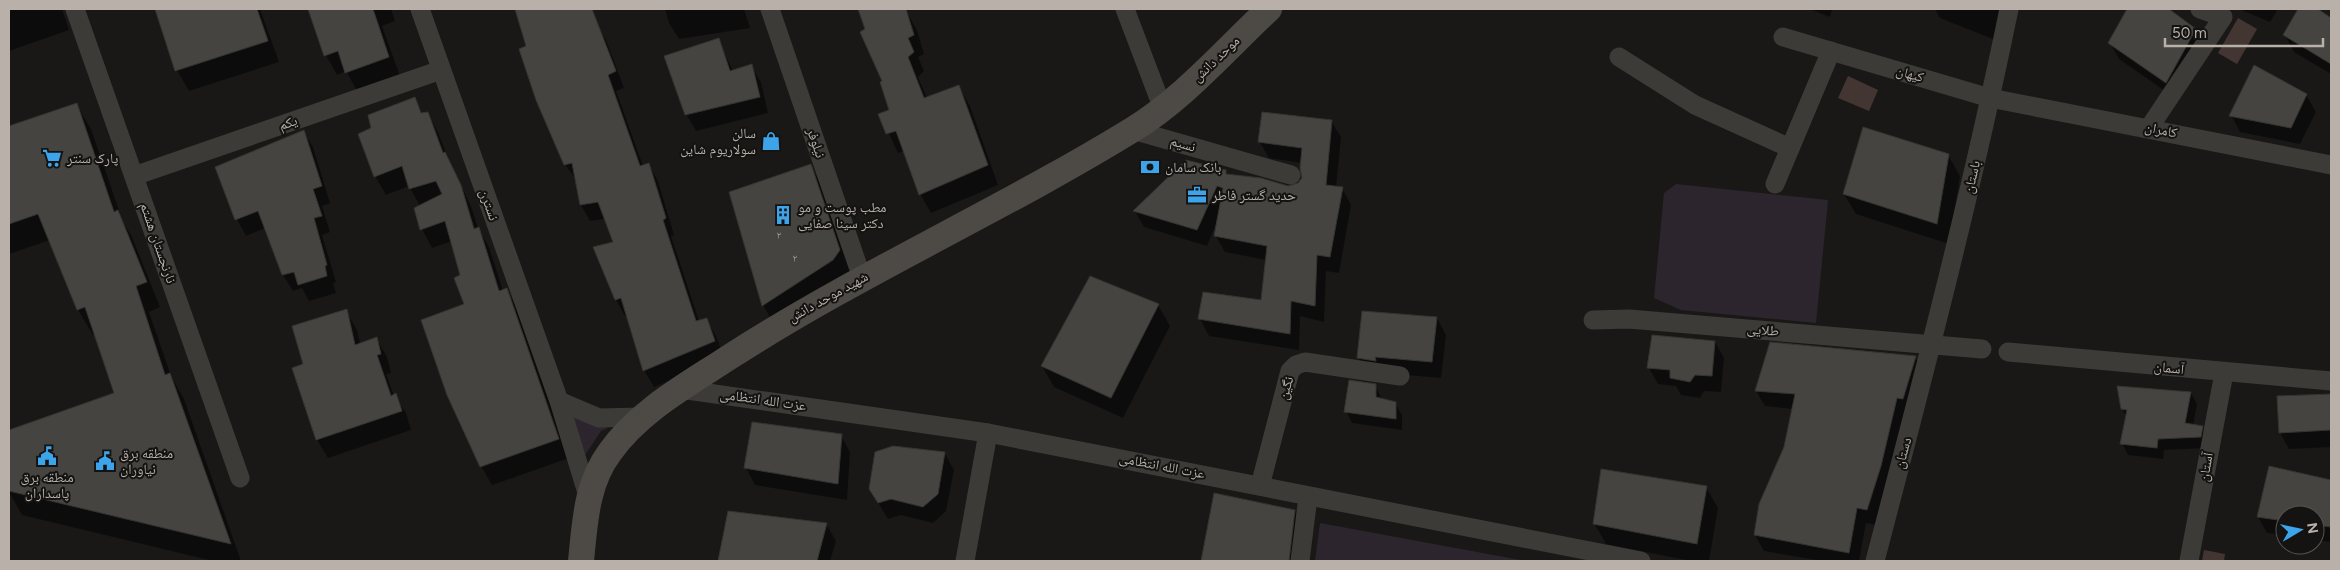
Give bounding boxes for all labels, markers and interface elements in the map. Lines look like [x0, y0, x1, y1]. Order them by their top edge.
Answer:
scale bar [2165, 15, 2322, 47]
text: 50 m [2172, 24, 2207, 42]
street label: موحد دانش [1189, 32, 1243, 86]
street label: کیهان [1894, 62, 1926, 86]
street label: یکم [276, 112, 300, 135]
street label: کامران [2143, 119, 2179, 142]
place label: سالن سولاریوم شاین [680, 125, 756, 159]
street label: نیلوفر [803, 125, 829, 160]
shop icon: سالن سولاریوم شاین [760, 130, 782, 152]
street label: نسیم [1168, 132, 1198, 157]
supermarket icon: پارک سنتر [41, 147, 63, 169]
place label: پارک سنتر [66, 150, 119, 167]
bank icon: بانک سامان [1139, 156, 1161, 178]
place label: بانک سامان [1165, 159, 1222, 176]
street label: باستان [1960, 159, 1984, 195]
office icon: حدید گستر فاطر [1186, 184, 1208, 206]
street label: نسترن [476, 187, 502, 223]
place label: حدید گستر فاطر [1211, 187, 1296, 204]
place label: مطب پوست و مو دکتر سینا صفایی [798, 199, 887, 232]
street label: نارنجستان هشتم [135, 200, 180, 286]
building icon: مطب پوست و مو دکتر سینا صفایی [772, 204, 794, 226]
house number: ۲ [777, 229, 782, 242]
house number: ۲ [793, 252, 798, 265]
street label: شهید موحد دانش [785, 268, 871, 326]
street label: طلایی [1746, 320, 1780, 340]
street label: آسمان [2153, 358, 2185, 378]
street label: نگین [1275, 374, 1297, 402]
street label: عزت الله انتظامی [719, 386, 807, 414]
street label: دستان [1891, 435, 1915, 471]
public building icon: منطقه برق پاسداران [36, 445, 58, 467]
place label: منطقه برق نیاوران [120, 445, 173, 478]
street label: عزت الله انتظامی [1118, 449, 1206, 483]
public building icon: منطقه برق نیاوران [94, 450, 116, 472]
street label: آستان [2195, 451, 2217, 483]
place label: منطقه برق پاسداران [20, 469, 74, 502]
north arrow [2275, 505, 2325, 555]
text: N [2303, 521, 2322, 535]

